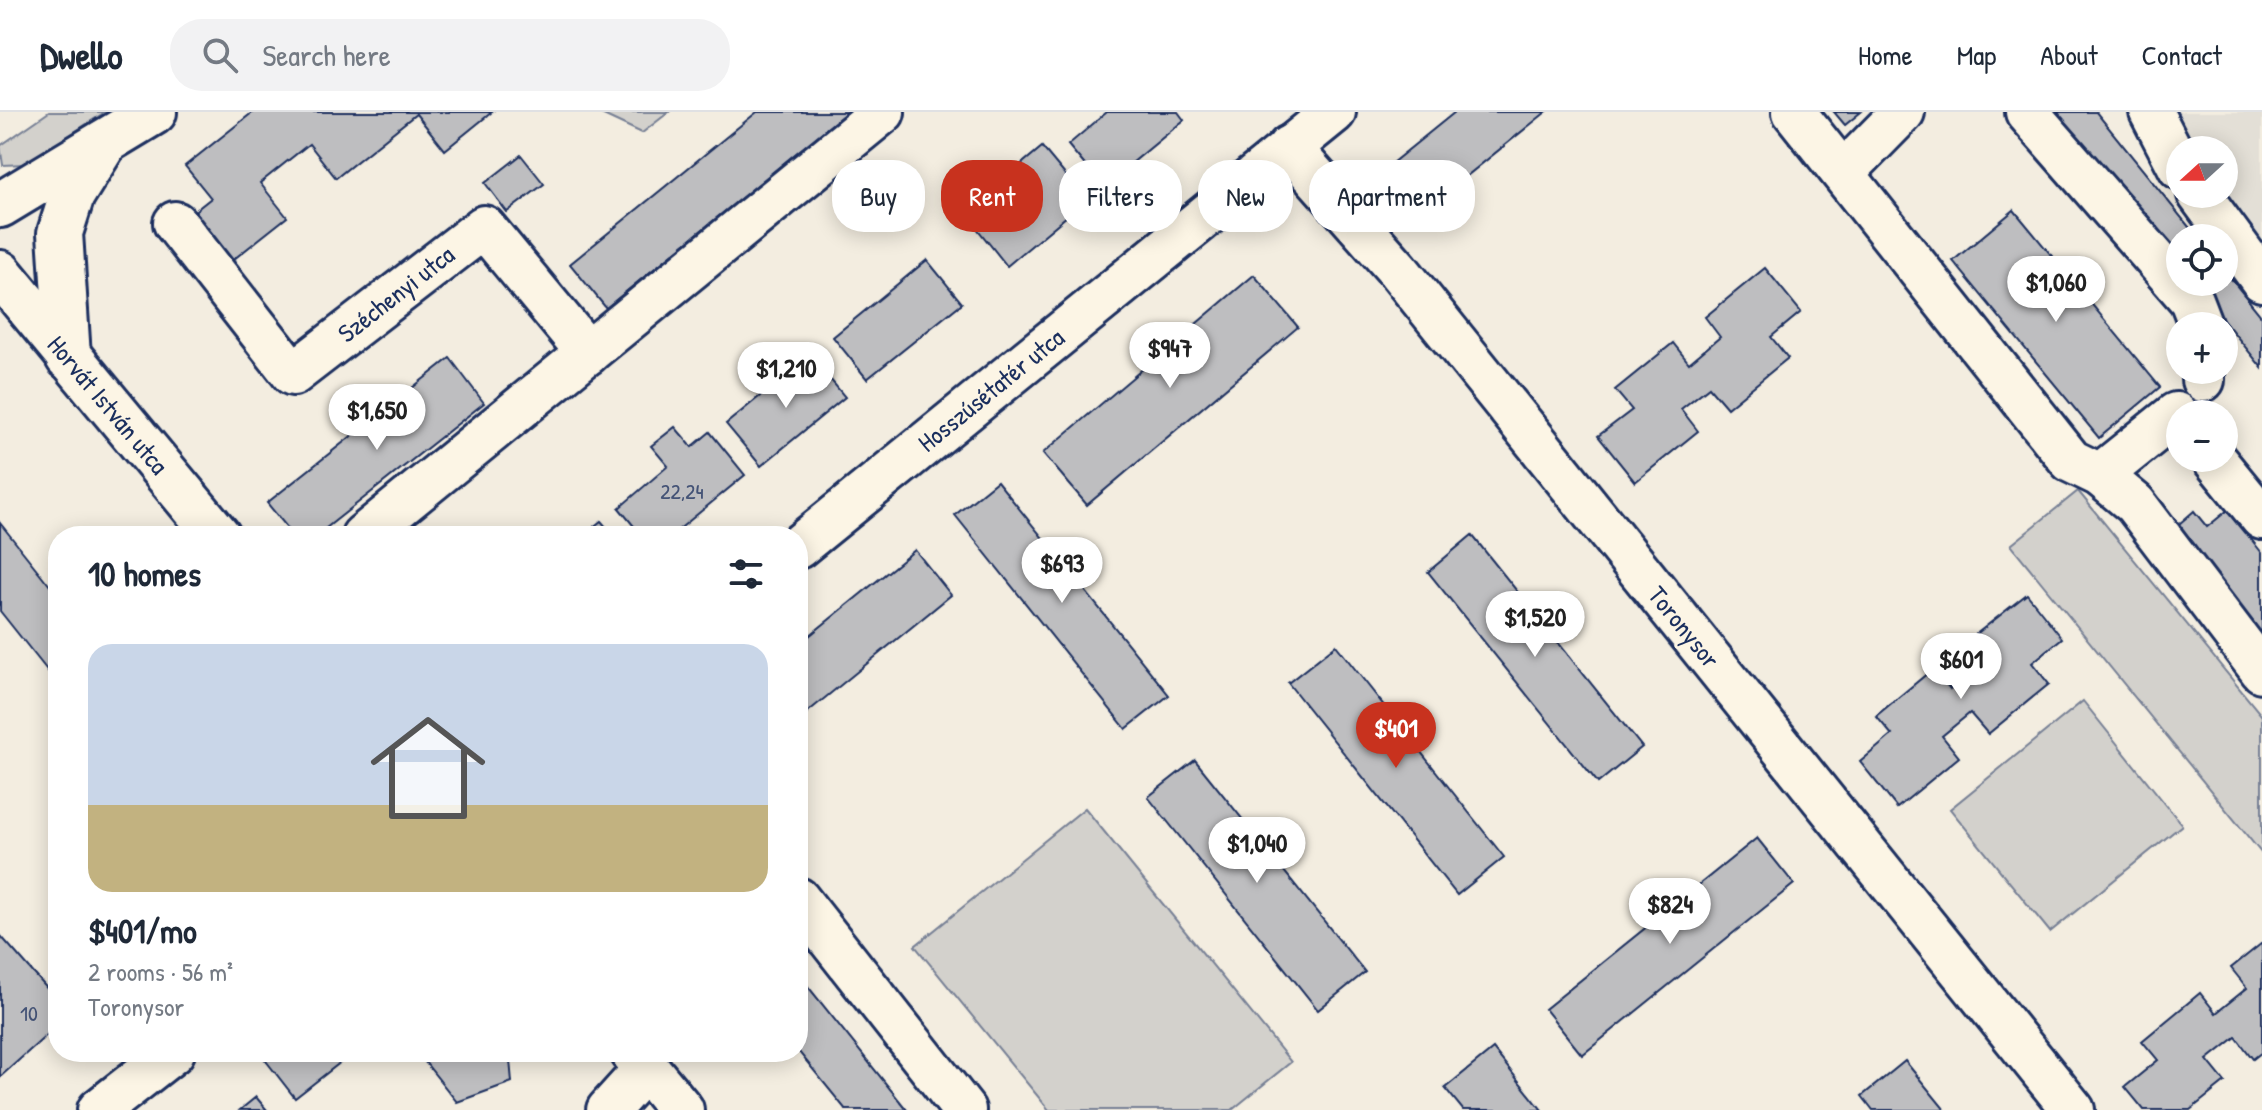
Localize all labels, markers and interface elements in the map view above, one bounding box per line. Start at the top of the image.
search box [170,19,730,91]
text: Dwello [40,29,122,81]
icon: search [198,33,242,77]
text: Search here [262,35,391,75]
text: Home [1858,36,1913,74]
text: Map [1957,36,1996,74]
text: About [2040,36,2098,74]
text: Contact [2142,36,2222,74]
north arrow [2166,136,2238,208]
map controls [2166,136,2238,472]
chip: Buy [832,160,925,232]
chip: Rent [941,160,1043,232]
chip: Filters [1059,160,1182,232]
chip: New [1198,160,1293,232]
chip: Apartment [1309,160,1475,232]
button: locate [2166,224,2238,296]
street label: Széchenyi utca [330,237,461,350]
pin: $1,060 [1991,256,2121,324]
text: $1,060 [2025,264,2087,299]
button: + [2166,312,2238,384]
street label: Hosszúsétatér utca [910,320,1071,459]
pin: $947 [1123,322,1217,390]
street label: Horvát István utca [40,328,177,481]
text: $947 [1147,330,1193,365]
pin: $1,210 [721,342,851,410]
text: $1,210 [755,350,817,385]
pin: $1,650 [312,384,442,452]
text: $1,650 [347,392,407,427]
button: − [2166,400,2238,472]
house number: 22,24 [660,476,704,506]
pin: $693 [1015,537,1109,605]
text: $693 [1040,545,1084,580]
text: 10 homes [88,551,201,597]
icon: filters [724,552,768,596]
street label: Toronysor [1640,578,1728,675]
pin: $1,520 [1470,591,1600,659]
text: $1,520 [1504,599,1566,634]
pin: $601 [1914,633,2008,701]
text: $601 [1939,641,1983,676]
icon: home [356,696,500,840]
pin: $401 [1349,702,1443,770]
text: $401 [1374,710,1418,745]
pin: $1,040 [1192,817,1322,885]
text: $1,040 [1227,825,1287,860]
pin: $824 [1623,878,1717,946]
text: $824 [1647,886,1693,921]
text: $401/mo [88,908,197,954]
text: 2 rooms · 56 m² [88,954,233,989]
text: Toronysor [88,989,184,1024]
house number: 10 [20,998,38,1028]

